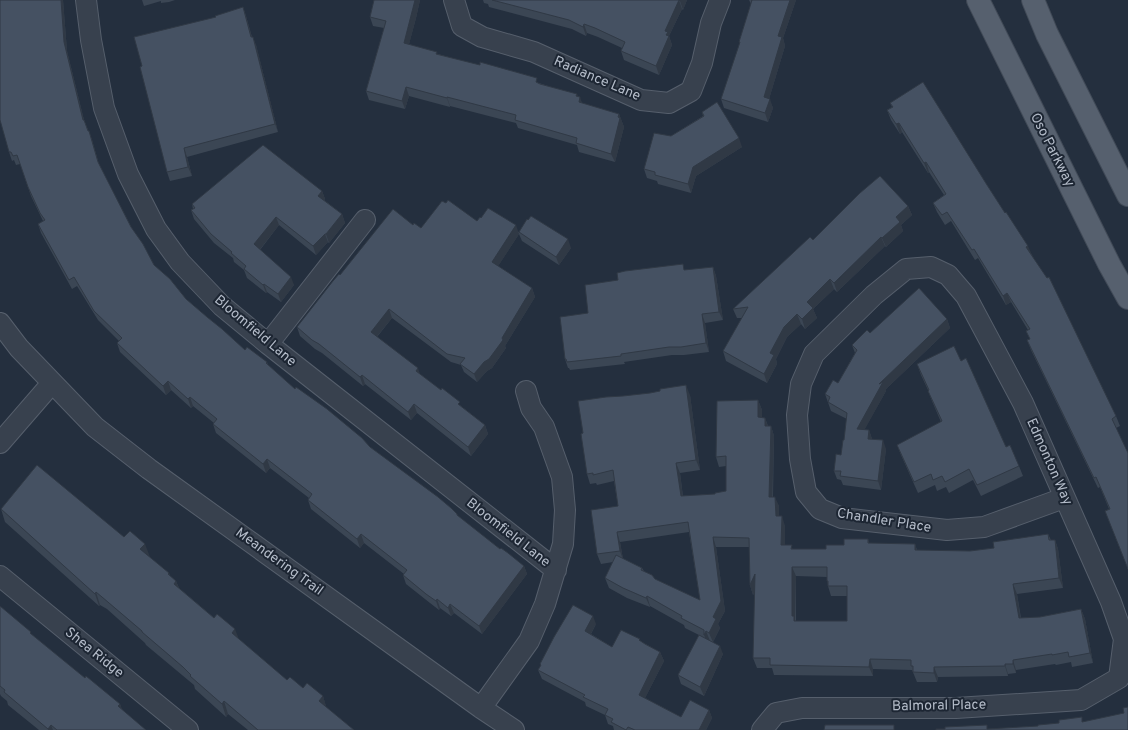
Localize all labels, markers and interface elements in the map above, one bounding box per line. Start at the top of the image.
street label: Radiance Lane [551,53,643,105]
street label: Oso Parkway [1026,110,1078,190]
street label: Bloomfield Lane [210,292,300,370]
street label: Edmonton Way [1022,416,1076,508]
street label: Bloomfield Lane [463,495,553,571]
street label: Chandler Place [836,505,932,537]
street label: Meandering Trail [232,524,326,600]
street label: Shea Ridge [61,624,127,682]
street label: Balmoral Place [892,697,986,715]

